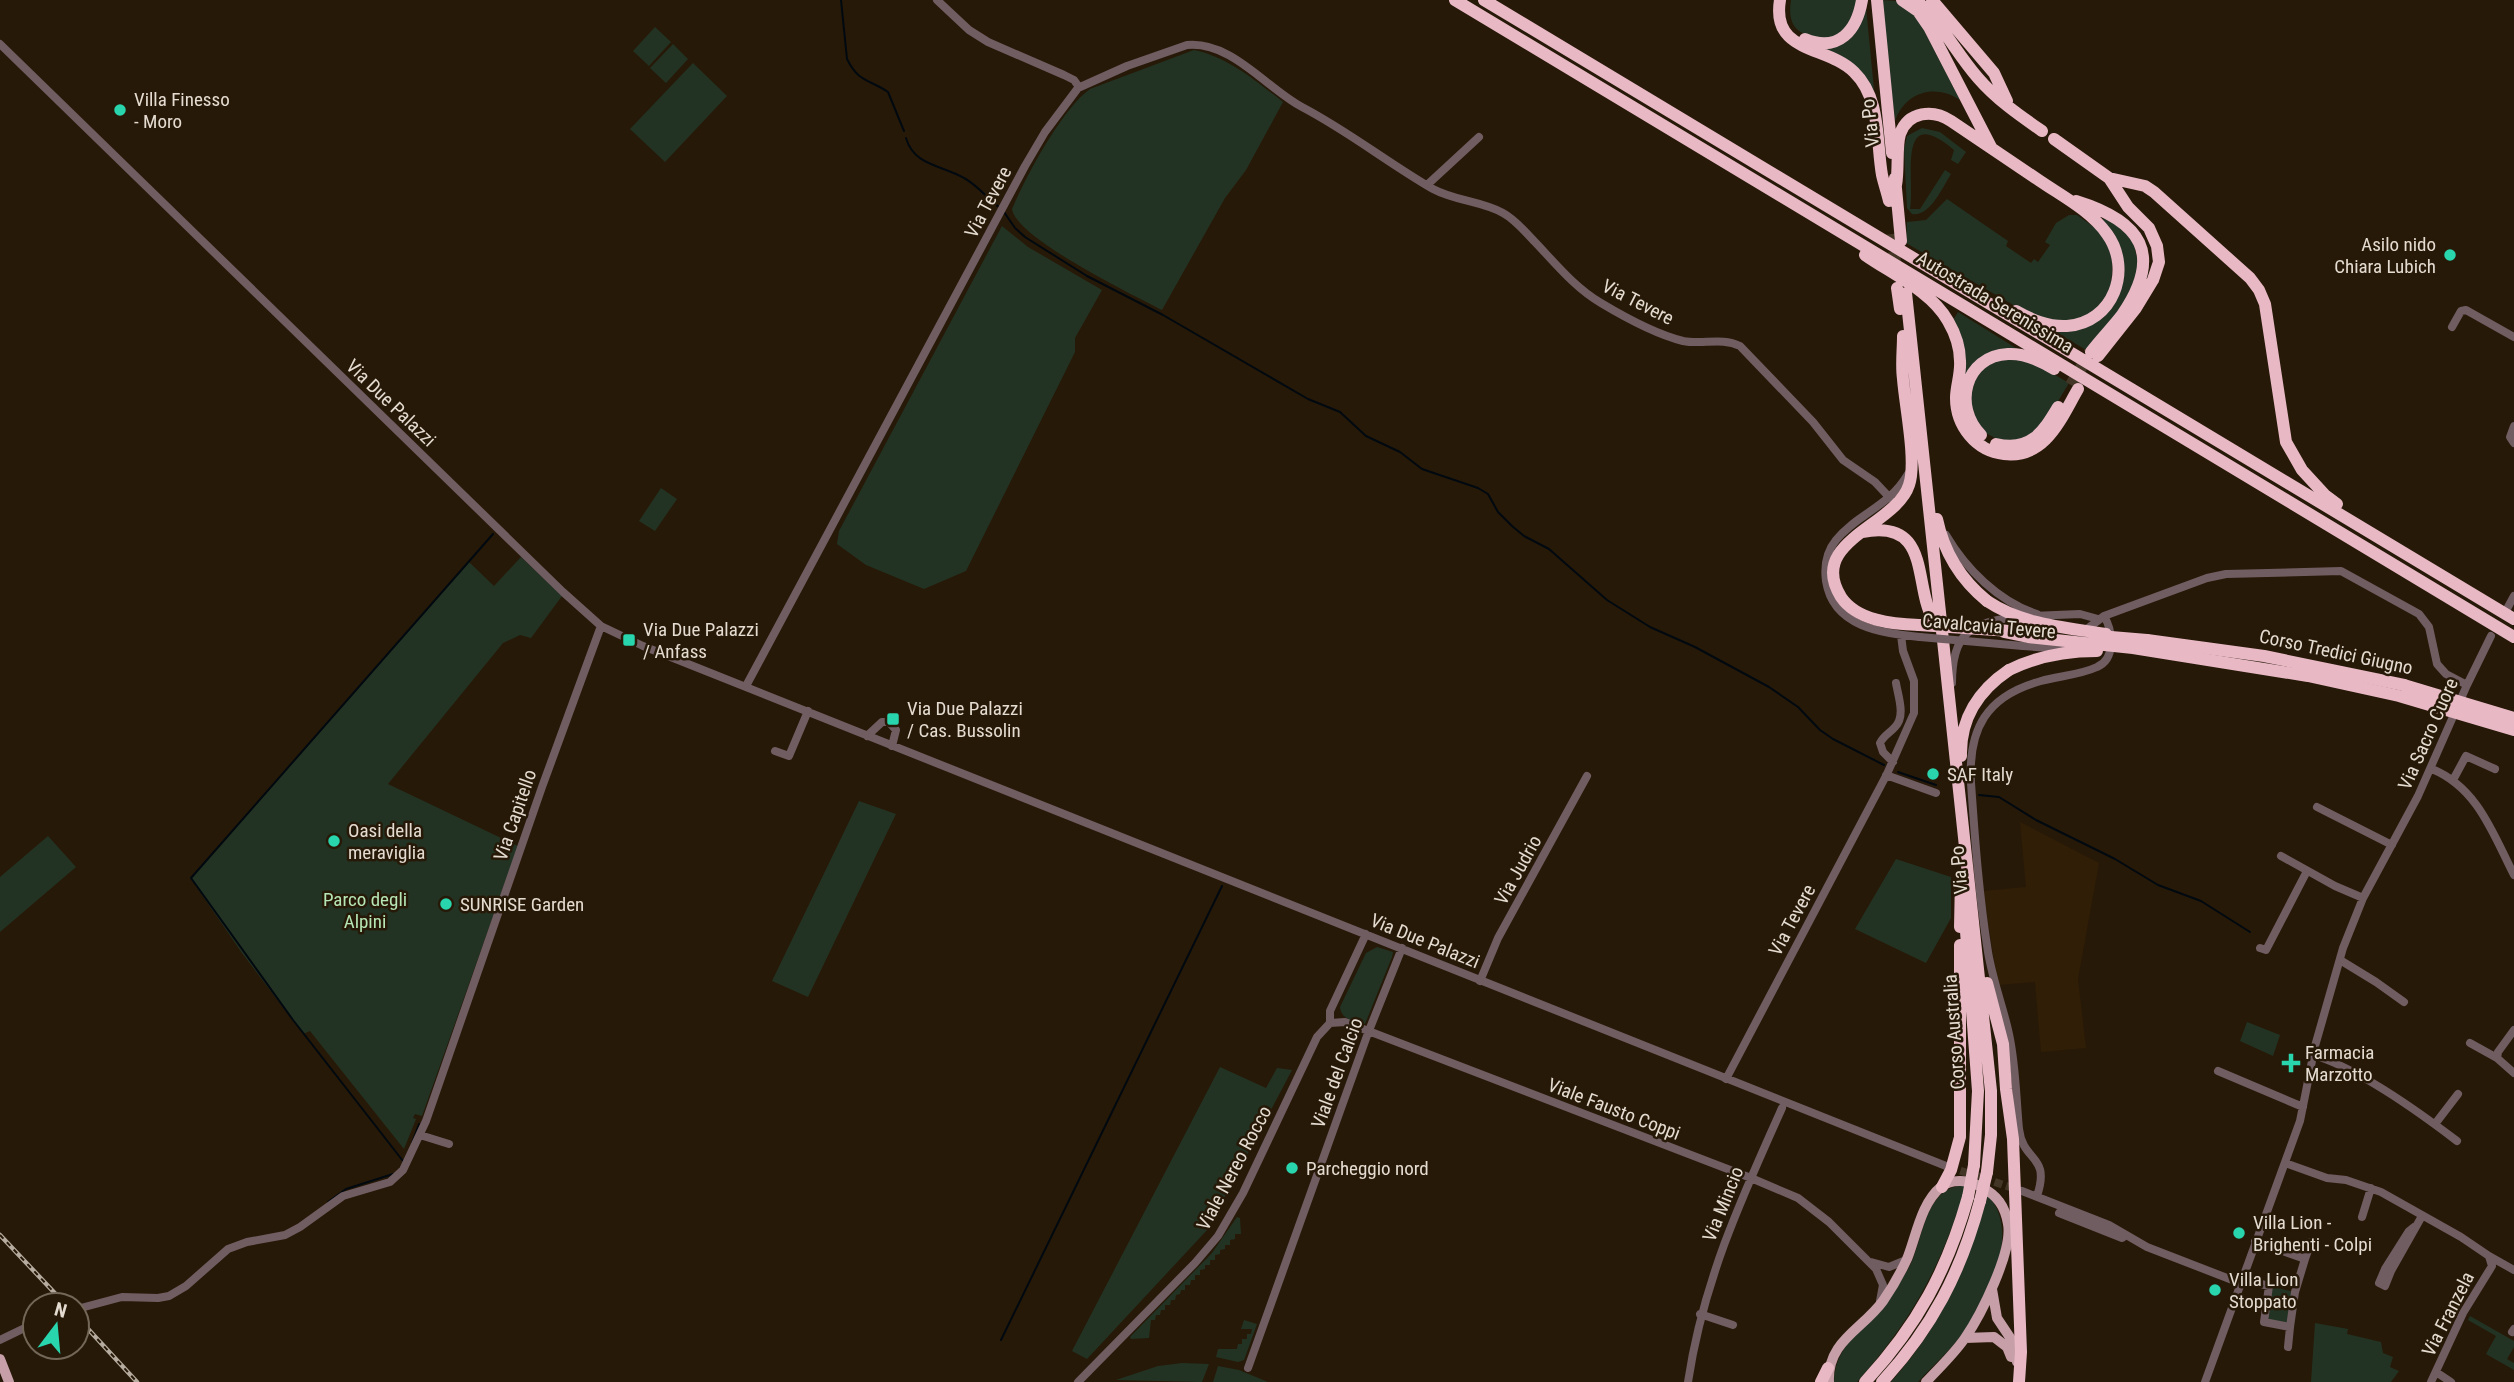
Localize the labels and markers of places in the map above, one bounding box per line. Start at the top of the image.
place label: Villa Finesso - Moro [134,88,230,133]
marker: Villa Finesso - Moro [112,102,128,118]
place label: Asilo nido Chiara Lubich [2334,233,2436,278]
marker: Asilo nido Chiara Lubich [2442,247,2458,263]
place label: Via Due Palazzi / Anfass [643,618,759,663]
marker: Via Due Palazzi / Anfass [621,632,637,648]
place label: Via Due Palazzi / Cas. Bussolin [907,697,1023,742]
marker: Via Due Palazzi / Cas. Bussolin [885,711,901,727]
place label: SAF Italy [1947,763,2013,786]
marker: SAF Italy [1925,766,1941,782]
place label: Oasi della meraviglia [348,819,425,864]
marker: Oasi della meraviglia [326,833,342,849]
place label: SUNRISE Garden [460,893,584,916]
marker: SUNRISE Garden [438,896,454,912]
place label: Farmacia Marzotto [2305,1041,2374,1086]
marker: Farmacia Marzotto [2283,1055,2299,1071]
place label: Parcheggio nord [1306,1157,1429,1180]
marker: Parcheggio nord [1284,1160,1300,1176]
place label: Villa Lion - Brighenti - Colpi [2253,1211,2372,1256]
marker: Villa Lion - Brighenti - Colpi [2231,1225,2247,1241]
place label: Villa Lion Stoppato [2229,1268,2298,1313]
marker: Villa Lion Stoppato [2207,1282,2223,1298]

